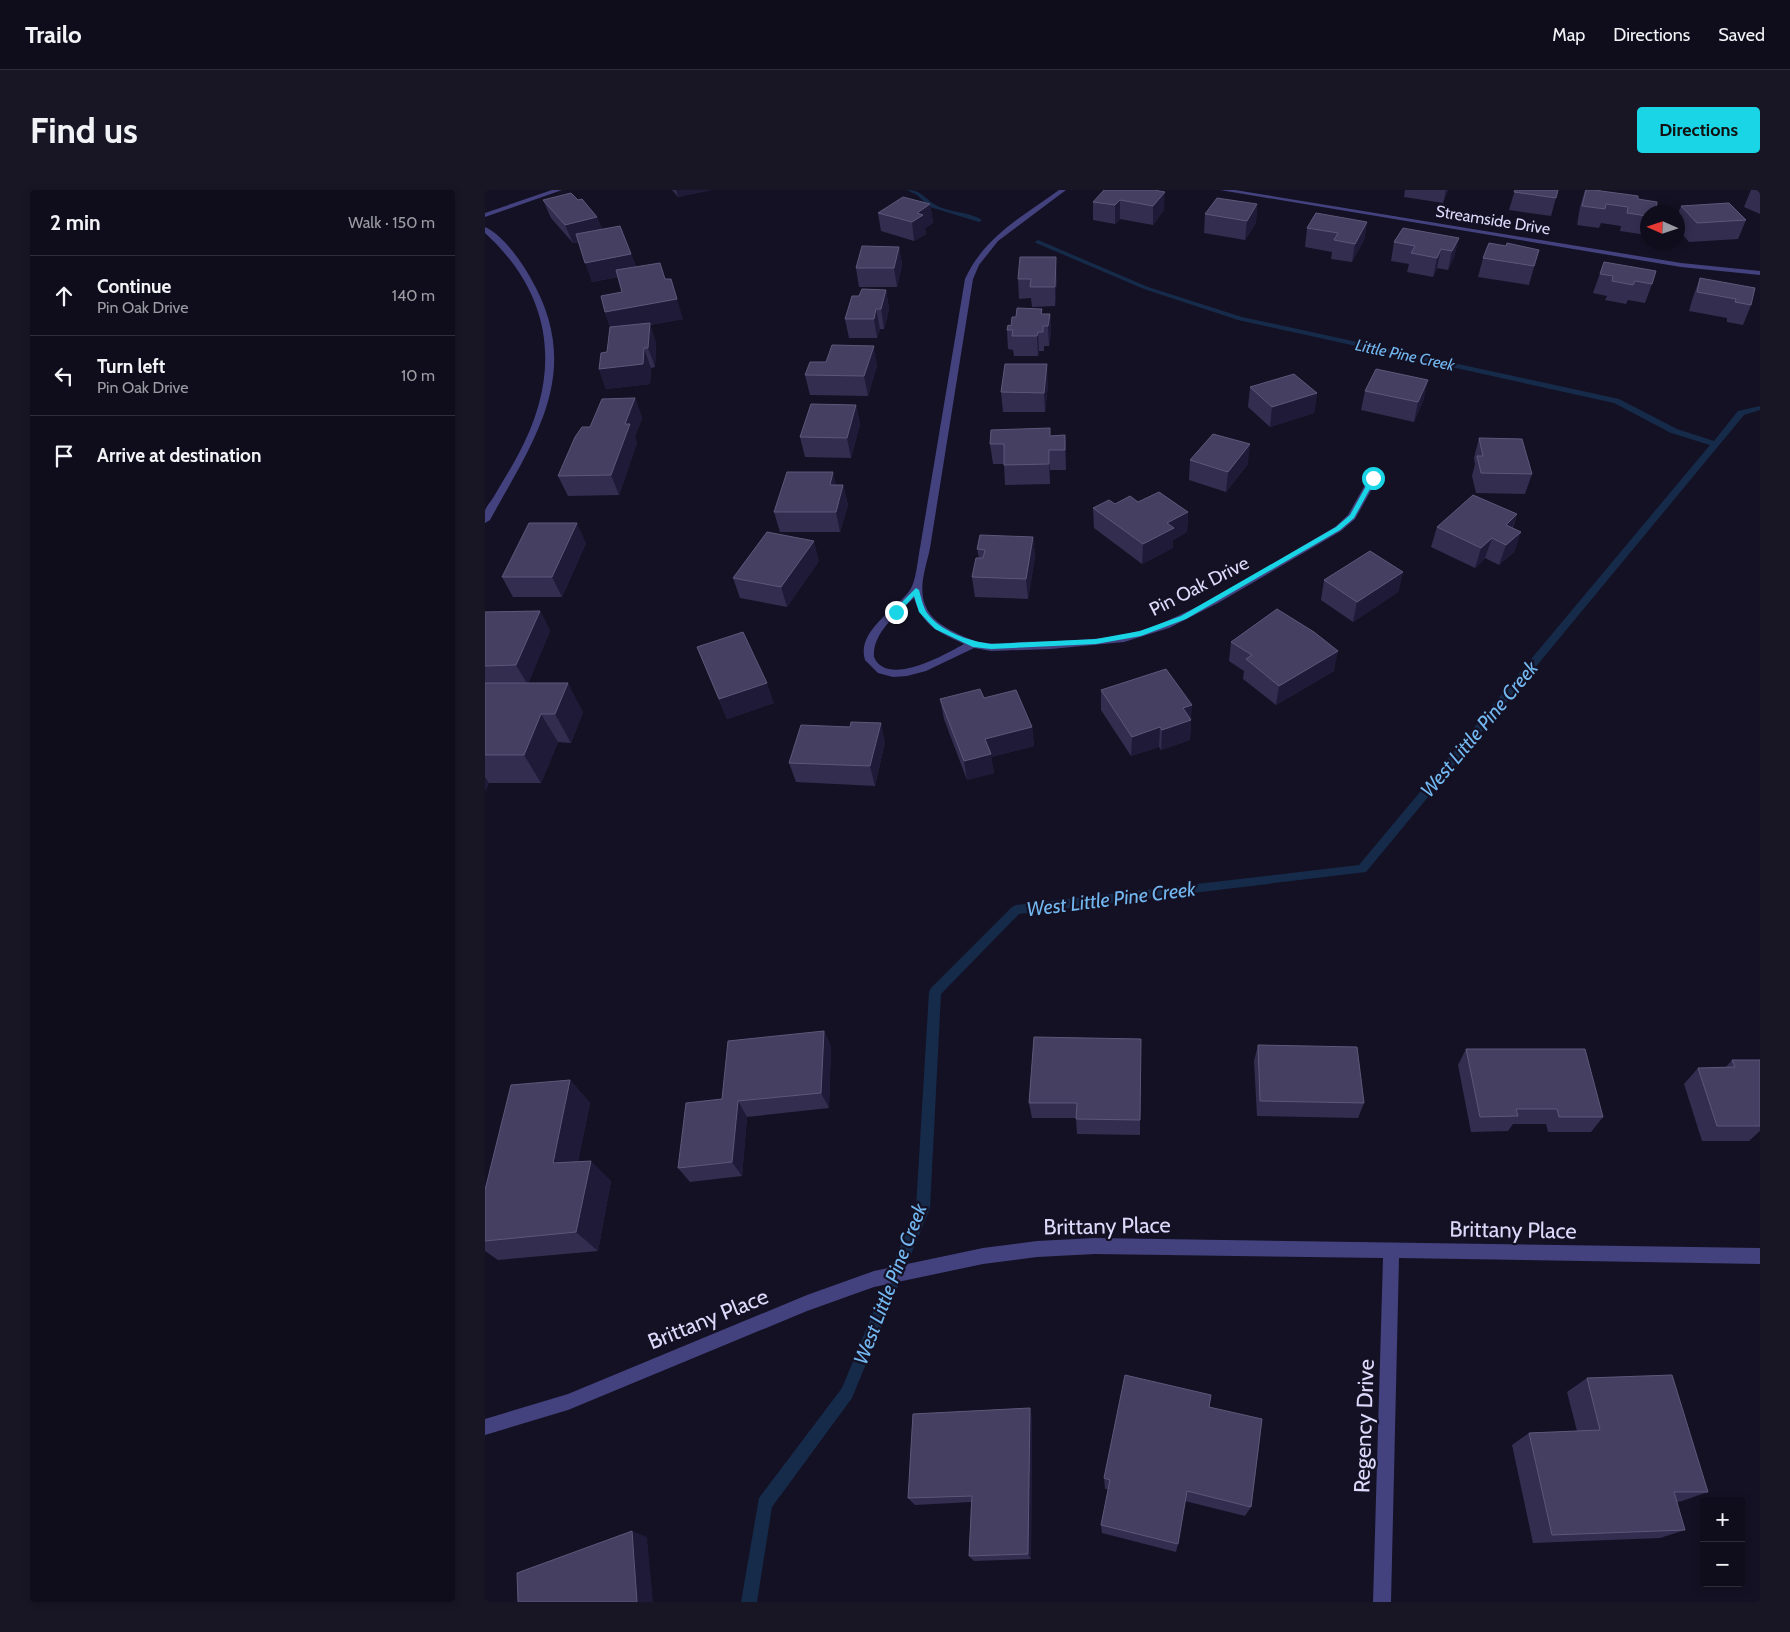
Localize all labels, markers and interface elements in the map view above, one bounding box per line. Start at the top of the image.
text: Trailo [25,20,82,49]
text: Map [1552,24,1585,46]
text: Directions [1613,24,1690,46]
text: Saved [1718,24,1765,46]
button: Directions [1637,107,1760,153]
text: Find us [30,109,138,152]
street label: Streamside Drive [1434,202,1552,238]
north arrow [1640,205,1685,250]
text: 2 min [50,210,101,235]
text: Walk · 150 m [348,213,435,232]
text: Continue [97,275,171,298]
icon: ahead [50,282,78,310]
text: 140 m [392,286,435,305]
text: Pin Oak Drive [97,298,189,317]
water label: Little Pine Creek [1354,335,1457,375]
text: Turn left [97,355,165,378]
icon: left [50,362,78,390]
text: 10 m [401,366,435,385]
text: Pin Oak Drive [97,378,189,397]
icon: arrive [50,442,78,470]
text: Arrive at destination [97,444,261,467]
route start [1362,467,1385,490]
street label: Pin Oak Drive [1145,551,1253,621]
route end [885,601,908,624]
water label: West Little Pine Creek [1415,655,1544,802]
water label: West Little Pine Creek [1025,877,1198,921]
water label: West Little Pine Creek [848,1199,932,1368]
street label: Brittany Place [1043,1211,1171,1241]
street label: Brittany Place [1449,1215,1577,1245]
street label: Brittany Place [644,1283,772,1355]
street label: Regency Drive [1348,1359,1380,1493]
map controls [1700,1497,1745,1587]
button: + [1700,1497,1745,1542]
button: − [1700,1542,1745,1587]

